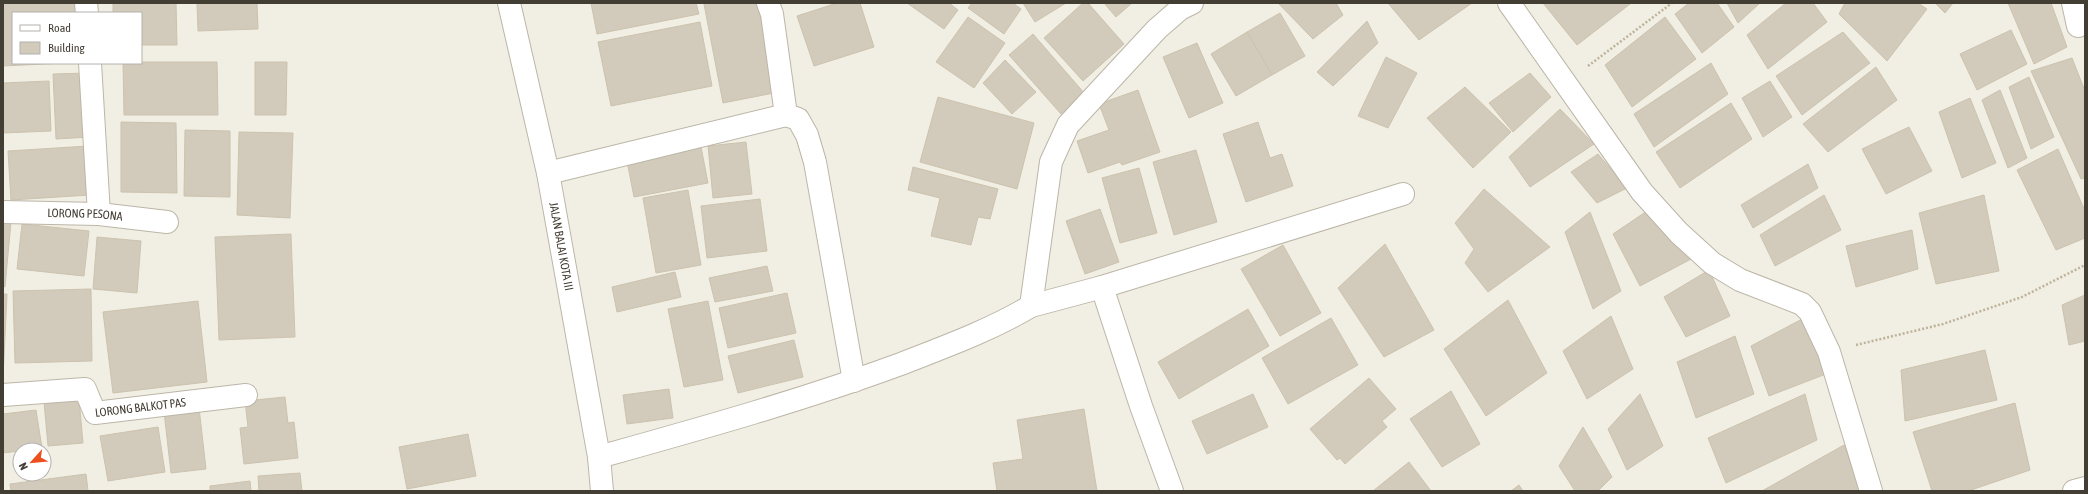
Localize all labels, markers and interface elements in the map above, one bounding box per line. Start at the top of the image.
legend [12,12,142,64]
text: Road [48,21,71,35]
text: Building [48,41,86,55]
street label: JALAN BALAI KOTA III [546,201,576,292]
street label: LORONG PESONA [47,206,124,224]
street label: LORONG BALKOT PAS [94,395,187,420]
north arrow [12,442,52,482]
text: N [16,461,30,472]

